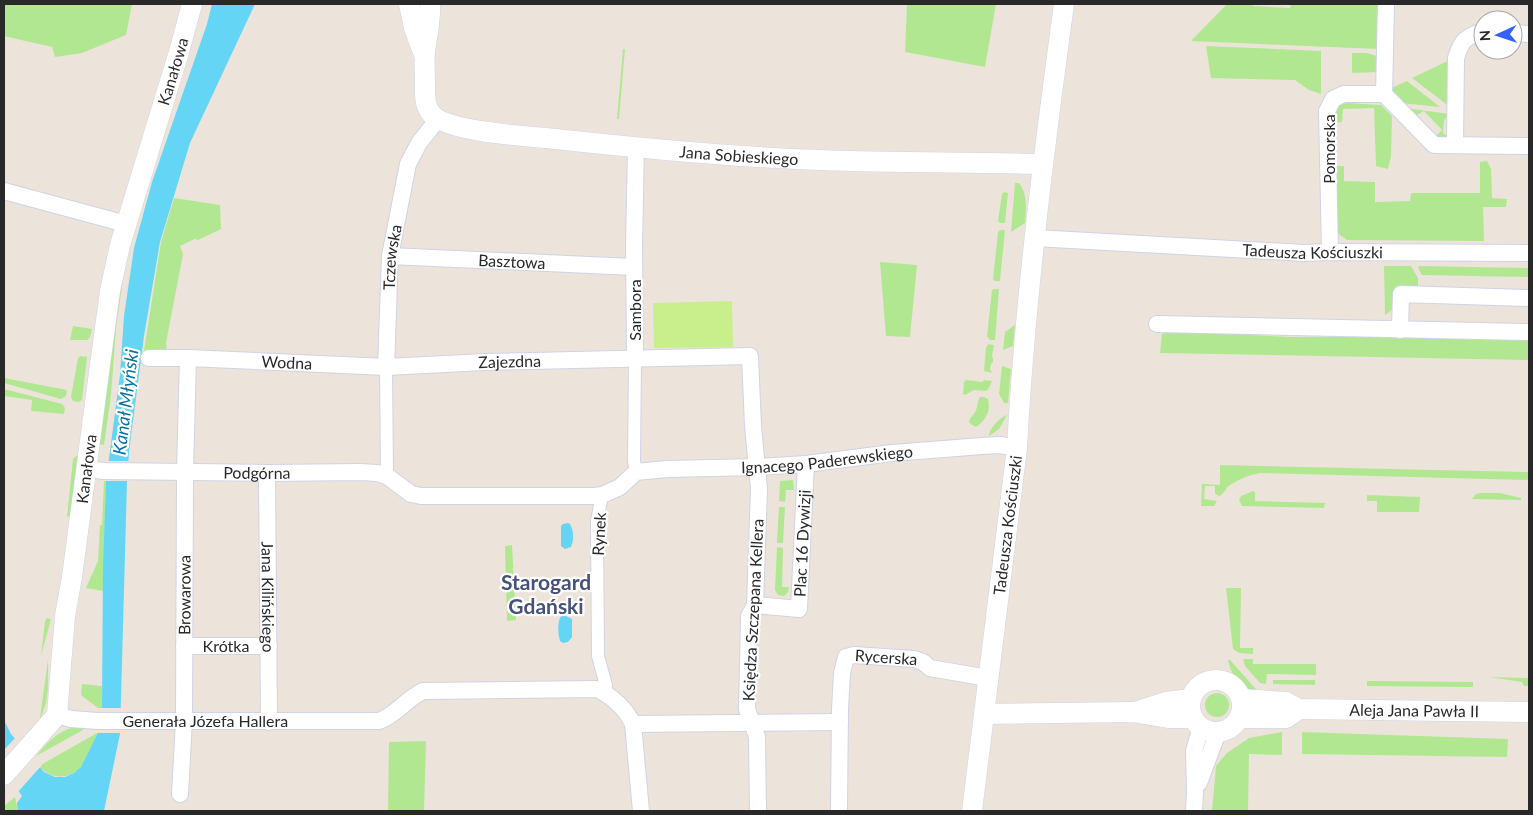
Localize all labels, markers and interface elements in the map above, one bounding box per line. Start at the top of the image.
north arrow [1473,10,1523,60]
text: N [1476,30,1493,42]
street label: Kanałowa [153,35,191,107]
street label: Pomorska [1319,114,1338,184]
street label: Jana Sobieskiego [679,141,799,168]
street label: Tczewska [379,223,405,290]
street label: Tadeusza Kościuszki [1242,240,1383,262]
street label: Basztowa [478,250,546,272]
street label: Sambora [625,279,644,341]
water label: Kanał Młyński [108,348,142,456]
street label: Wodna [261,351,313,373]
street label: Zajezdna [478,351,541,371]
street label: Kanałowa [72,433,100,505]
street label: Ignacego Paderewskiego [741,441,913,476]
street label: Tadeusza Kościuszki [989,454,1025,596]
street label: Podgórna [223,462,291,482]
street label: Plac 16 Dywizji [790,489,814,597]
street label: Rynek [588,511,609,556]
street label: Księdza Szczepana Kellera [738,518,767,702]
street label: Jana Kilińskiego [259,541,278,653]
street label: Browarowa [174,555,194,635]
district label: Starogard Gdański [501,569,591,618]
street label: Krótka [203,636,249,655]
street label: Rycerska [854,645,918,668]
street label: Aleja Jana Pawła II [1349,700,1479,720]
street label: Generała Józefa Hallera [122,711,288,730]

